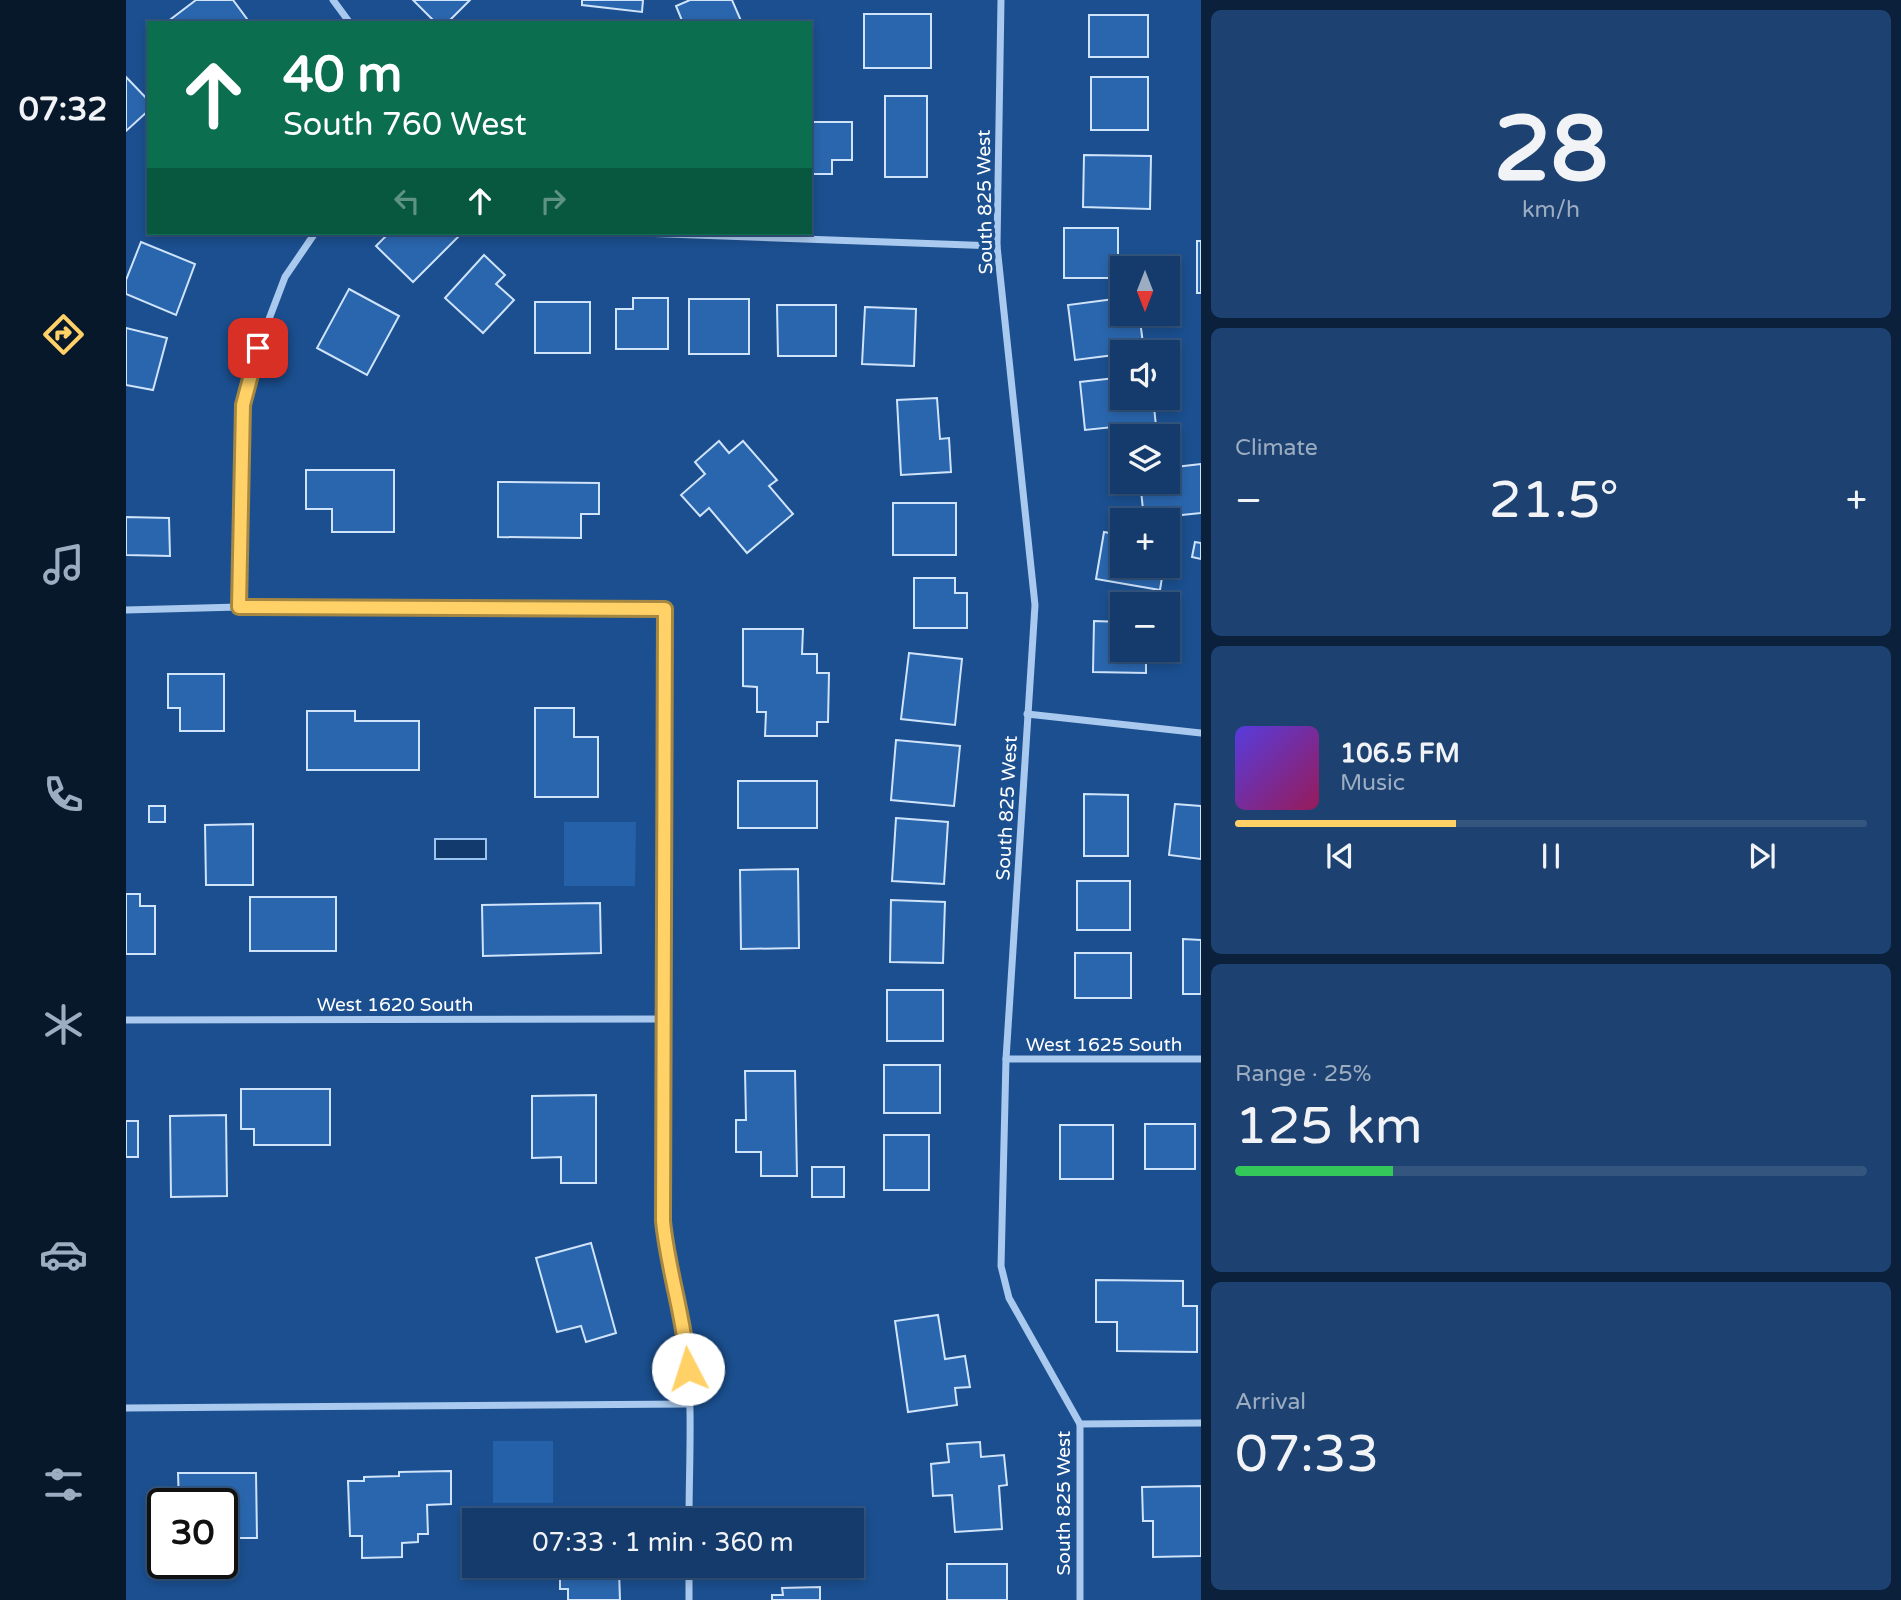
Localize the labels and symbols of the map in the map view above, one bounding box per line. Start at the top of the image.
street label: South 825 West [973,129,997,275]
north arrow [1110,256,1180,326]
pin [228,318,288,378]
street label: South 825 West [992,735,1022,881]
street label: West 1620 South [317,994,473,1016]
street label: West 1625 South [1026,1034,1182,1056]
position arrow [651,1332,725,1406]
street label: South 825 West [1053,1431,1075,1575]
speed limit sign: 30 [147,1488,238,1579]

